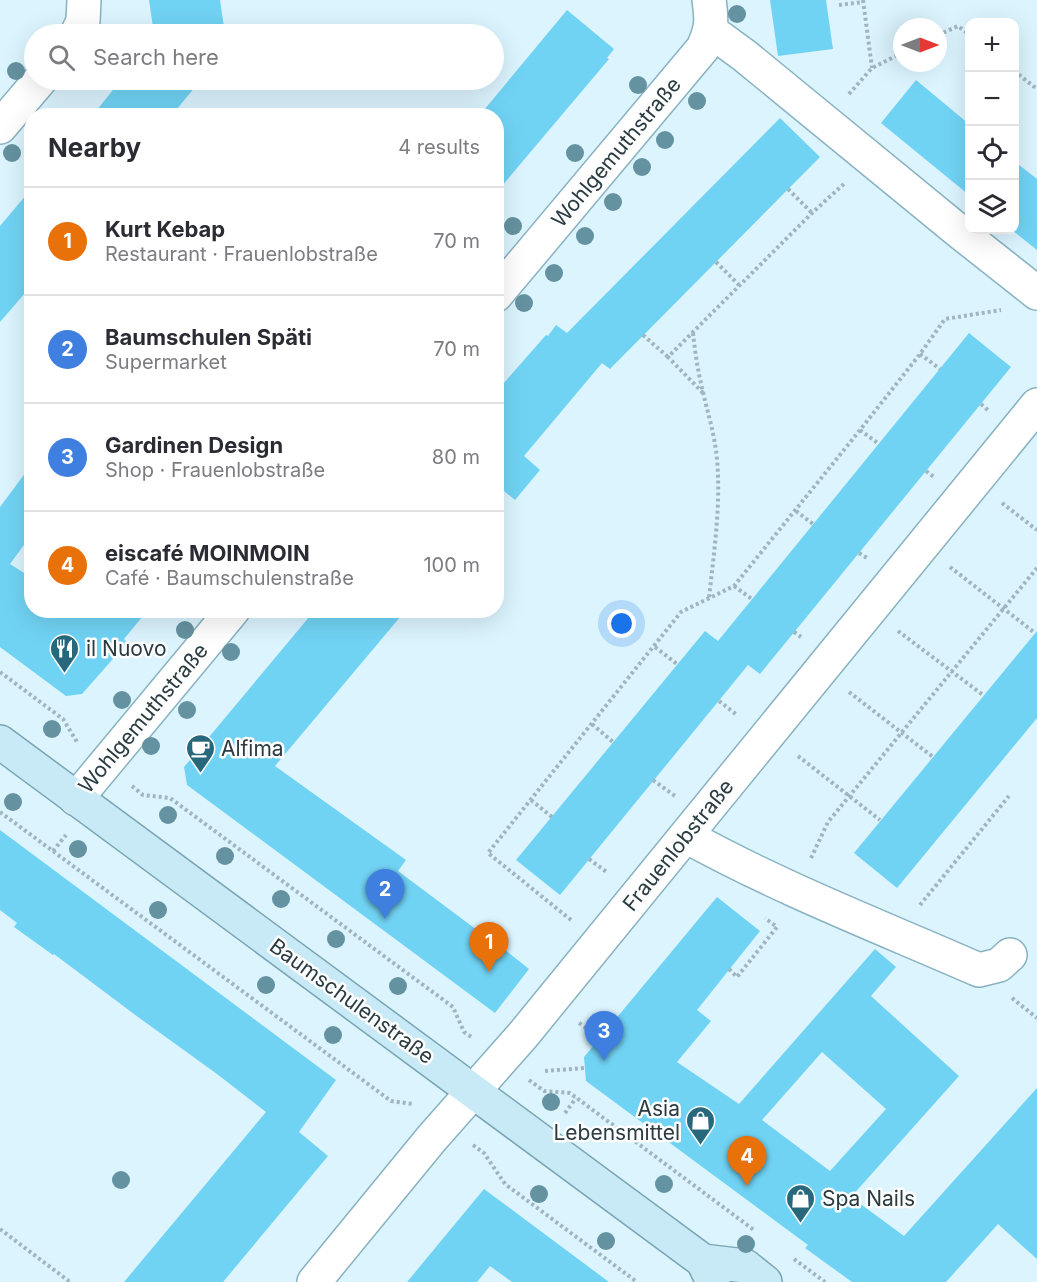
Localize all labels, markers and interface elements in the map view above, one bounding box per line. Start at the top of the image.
north arrow [893,18,947,72]
map controls [965,18,1019,234]
button: + [965,18,1019,72]
search box [24,24,504,90]
icon: search [45,41,78,74]
text: Search here [93,44,219,70]
street label: Wohlgemuthstraße [546,72,686,232]
button: − [965,72,1019,126]
button: locate [965,126,1019,180]
text: Nearby [48,132,141,163]
text: 4 results [398,135,480,159]
button: layers [965,180,1019,234]
text: Kurt Kebap [105,216,225,242]
text: 1 [63,229,72,253]
text: 70 m [433,229,480,253]
text: Restaurant · Frauenlobstraße [105,242,378,266]
text: Baumschulen Späti [105,324,312,350]
text: 2 [61,337,74,361]
text: 70 m [433,337,480,361]
text: Supermarket [105,350,227,374]
text: Gardinen Design [105,432,283,458]
text: 3 [61,445,74,469]
text: 80 m [432,445,480,469]
text: Shop · Frauenlobstraße [105,458,325,482]
text: eiscafé MOINMOIN [105,540,310,566]
text: 4 [61,553,74,577]
text: 100 m [423,553,480,577]
text: Café · Baumschulenstraße [105,566,354,590]
your location [607,609,636,638]
restaurant icon: il Nuovo [49,632,81,674]
place label: il Nuovo [86,636,166,661]
street label: Wohlgemuthstraße [73,638,213,798]
cafe icon: Alfima [184,732,216,774]
place label: Alfima [221,736,284,761]
street label: Frauenlobstraße [617,774,739,916]
pin: 2 [366,870,404,919]
pin: 1 [470,922,508,972]
street label: Baumschulenstraße [265,933,439,1069]
pin: 3 [584,1012,624,1061]
place label: Asia Lebensmittel [553,1096,680,1145]
shop icon: Asia Lebensmittel [685,1104,717,1146]
pin: 4 [728,1136,766,1186]
shop icon: Spa Nails [785,1182,817,1224]
place label: Spa Nails [822,1186,915,1211]

